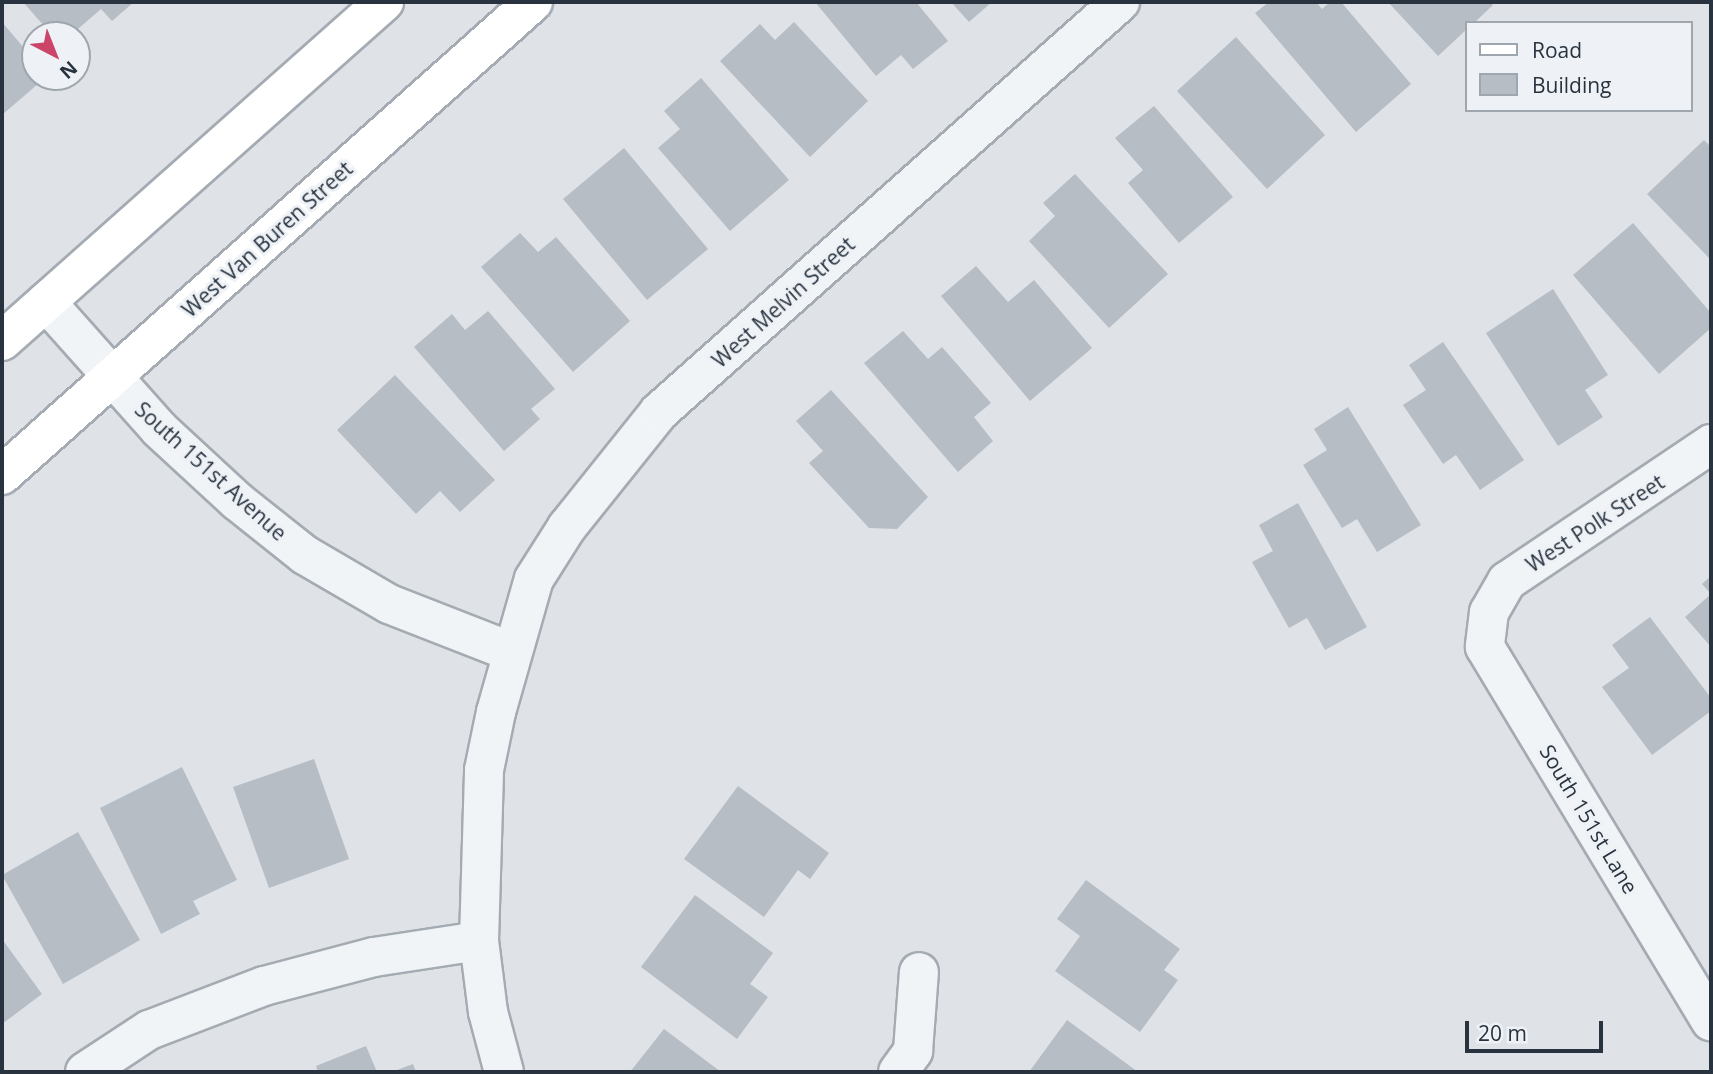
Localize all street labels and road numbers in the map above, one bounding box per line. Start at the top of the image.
street label: West Van Buren Street [177,156,357,322]
street label: West Melvin Street [707,231,859,373]
street label: South 151st Avenue [130,396,292,546]
street label: West Polk Street [1521,469,1669,577]
street label: South 151st Lane [1535,740,1643,898]

